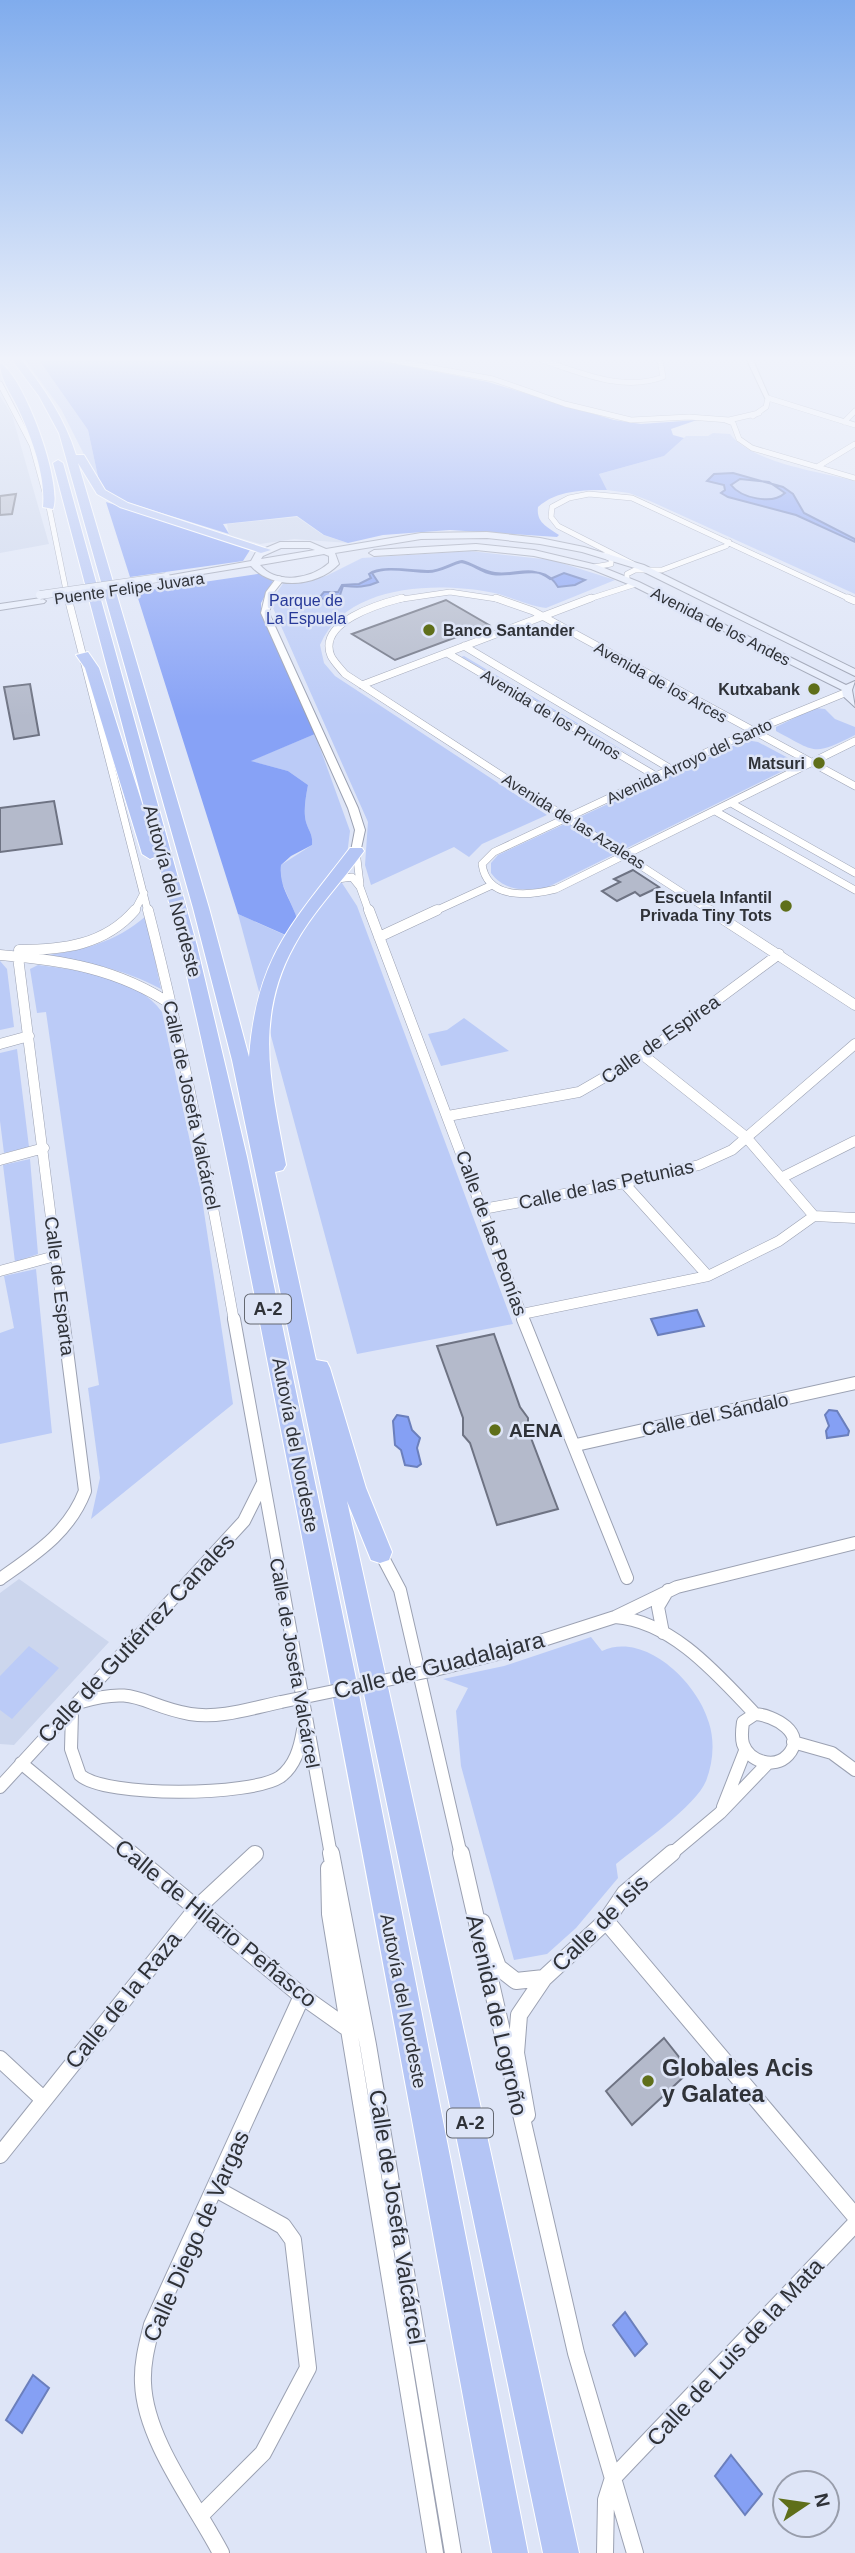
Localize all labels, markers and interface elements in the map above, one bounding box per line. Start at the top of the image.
street label: Puente Felipe Juvara [53,570,205,607]
street label: Avenida de los Andes [648,584,793,669]
park label: Parque de La Espuela [266,592,346,627]
marker: Banco Santander [421,622,437,638]
place label: Banco Santander [443,622,575,639]
street label: Avenida de los Arces [591,639,730,726]
street label: Avenida de los Prunos [478,666,624,763]
place label: Kutxabank [718,681,800,698]
marker: Kutxabank [806,681,822,697]
street label: Avenida Arroyo del Santo [604,716,775,807]
place label: Matsuri [748,755,805,772]
marker: Matsuri [811,755,827,771]
street label: Avenida de las Azaleas [499,770,648,872]
street label: Autovía del Nordeste [139,803,206,980]
place label: Escuela Infantil Privada Tiny Tots [640,889,772,924]
marker: Escuela Infantil Privada Tiny Tots [778,898,794,914]
street label: Calle de Espirea [597,991,724,1088]
street label: Calle de Josefa Valcárcel [159,999,224,1211]
street label: Calle de las Peonías [452,1148,531,1319]
street label: Calle de las Petunias [517,1156,696,1213]
street label: Calle de Esparta [41,1215,79,1357]
road number: A-2 [245,1294,291,1324]
street label: Autovía del Nordeste [268,1356,323,1534]
street label: Calle del Sándalo [640,1389,790,1440]
place label: AENA [509,1420,563,1441]
marker: AENA [487,1422,503,1438]
street label: Calle de Gutiérrez Canales [32,1528,240,1748]
street label: Calle de Josefa Valcárcel [266,1556,323,1770]
street label: Calle de Guadalajara [331,1626,547,1704]
street label: Calle de Hilario Peñasco [110,1834,322,2012]
street label: Calle de Isis [547,1870,653,1976]
street label: Autovía del Nordeste [376,1912,431,2090]
street label: Avenida de Logroño [461,1912,533,2118]
street label: Calle de la Raza [60,1926,186,2074]
place label: Globales Acis y Galatea [662,2055,813,2107]
marker: Globales Acis y Galatea [640,2073,656,2089]
street label: Calle de Josefa Valcárcel [364,2088,430,2346]
road number: A-2 [447,2108,493,2138]
street label: Calle Diego de Vargas [138,2126,254,2346]
street label: Calle de Luis de la Mata [641,2253,829,2451]
north arrow [771,2469,841,2539]
text: N [810,2491,834,2509]

